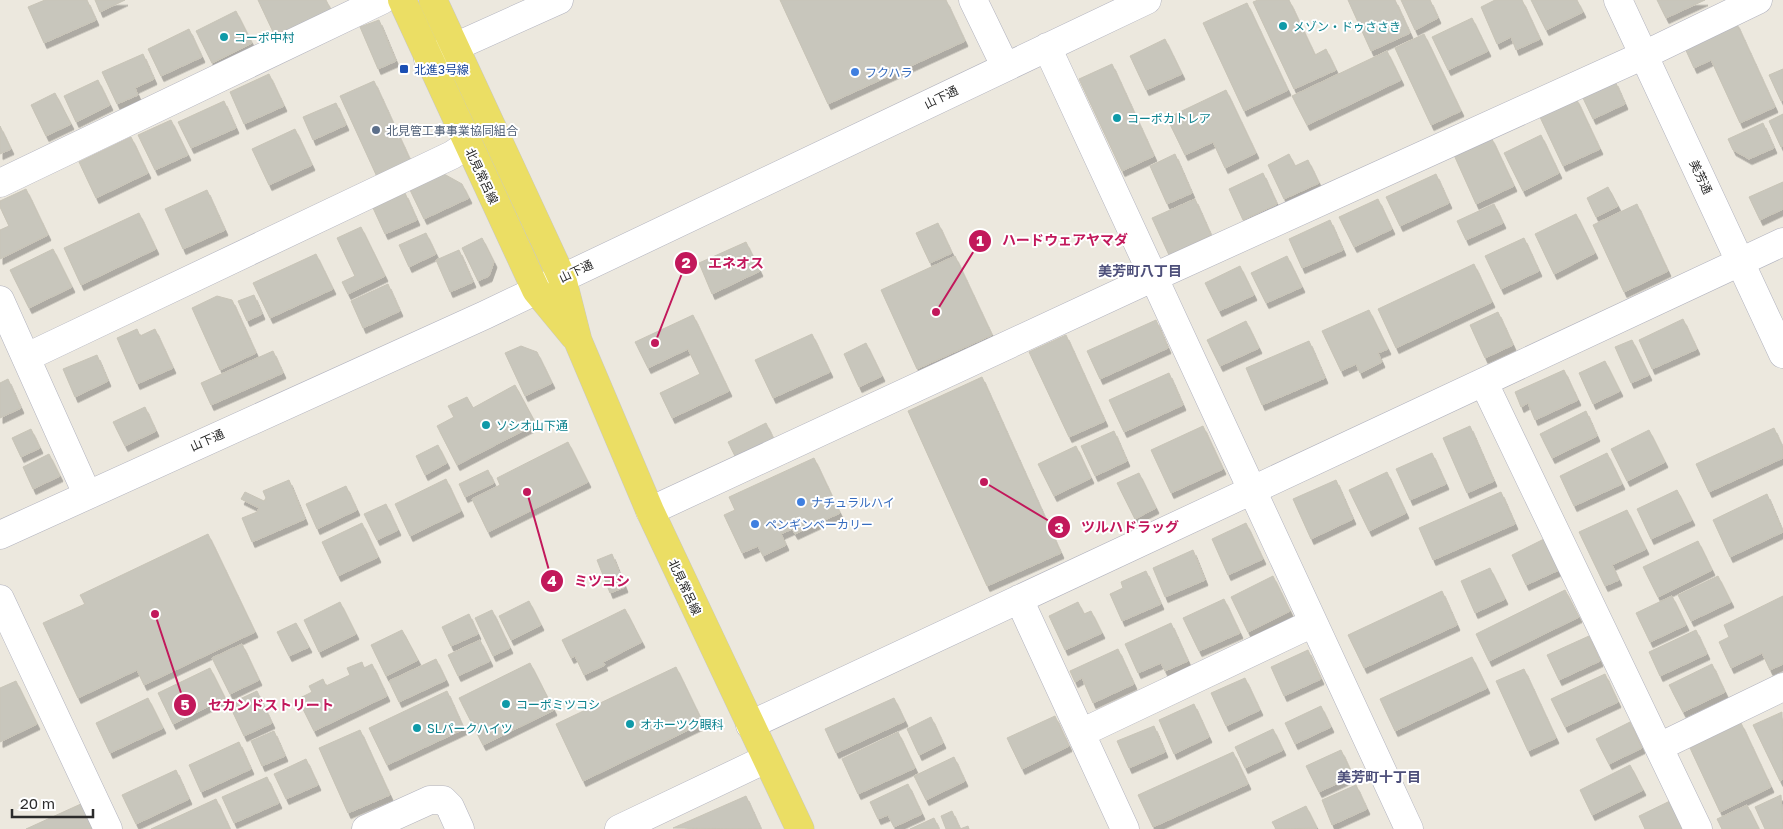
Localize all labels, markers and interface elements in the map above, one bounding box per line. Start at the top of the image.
place label: メゾン・ドゥささき [1293,19,1401,34]
marker: メゾン・ドゥささき [1277,20,1289,32]
place label: コーポ中村 [234,30,295,45]
marker: コーポ中村 [218,31,230,43]
place label: 北進3号線 [414,62,469,77]
marker: 北進3号線 [398,63,410,75]
place label: フクハラ [865,65,912,80]
marker: フクハラ [849,66,861,78]
street label: 山下通 [922,82,960,112]
place label: コーポカトレア [1127,111,1211,126]
marker: コーポカトレア [1111,112,1123,124]
place label: 北見管工事事業協同組合 [386,123,518,138]
marker: 北見管工事事業協同組合 [370,124,382,136]
street label: 北見常呂線 [463,146,501,206]
street label: 美芳通 [1687,158,1715,196]
callout: ハードウェアヤマダ [967,226,1138,255]
text: 1 [976,231,984,249]
text: ハードウェアヤマダ [1002,231,1128,248]
callout: エネオス [673,248,774,277]
text: 2 [681,253,691,271]
text: エネオス [708,254,764,271]
street label: 山下通 [557,257,595,285]
district label: 美芳町八丁目 [1098,262,1182,279]
place label: ソシオ山下通 [496,418,568,433]
marker: ソシオ山下通 [480,419,492,431]
street label: 山下通 [187,426,227,454]
place label: ナチュラルハイ [811,495,895,510]
marker: ナチュラルハイ [795,496,807,508]
callout: ツルハドラッグ [1046,513,1189,542]
place label: ペンギンベーカリー [765,517,873,532]
marker: ペンギンベーカリー [749,518,761,530]
text: 3 [1054,518,1064,536]
text: ツルハドラッグ [1081,518,1179,535]
street label: 北見常呂線 [666,557,704,617]
callout: ミツコシ [539,566,640,595]
text: 4 [547,571,557,589]
text: ミツコシ [574,572,630,589]
callout: セカンドストリート [173,690,344,719]
text: 5 [180,695,190,713]
text: セカンドストリート [208,696,334,713]
place label: コーポミツコシ [516,697,600,712]
marker: コーポミツコシ [500,698,512,710]
place label: オホーツク眼科 [640,717,724,732]
marker: オホーツク眼科 [624,718,636,730]
place label: SLパークハイツ [427,721,513,736]
marker: SLパークハイツ [411,722,423,734]
district label: 美芳町十丁目 [1337,768,1421,785]
scale bar [12,786,94,818]
text: 20 m [20,794,55,812]

